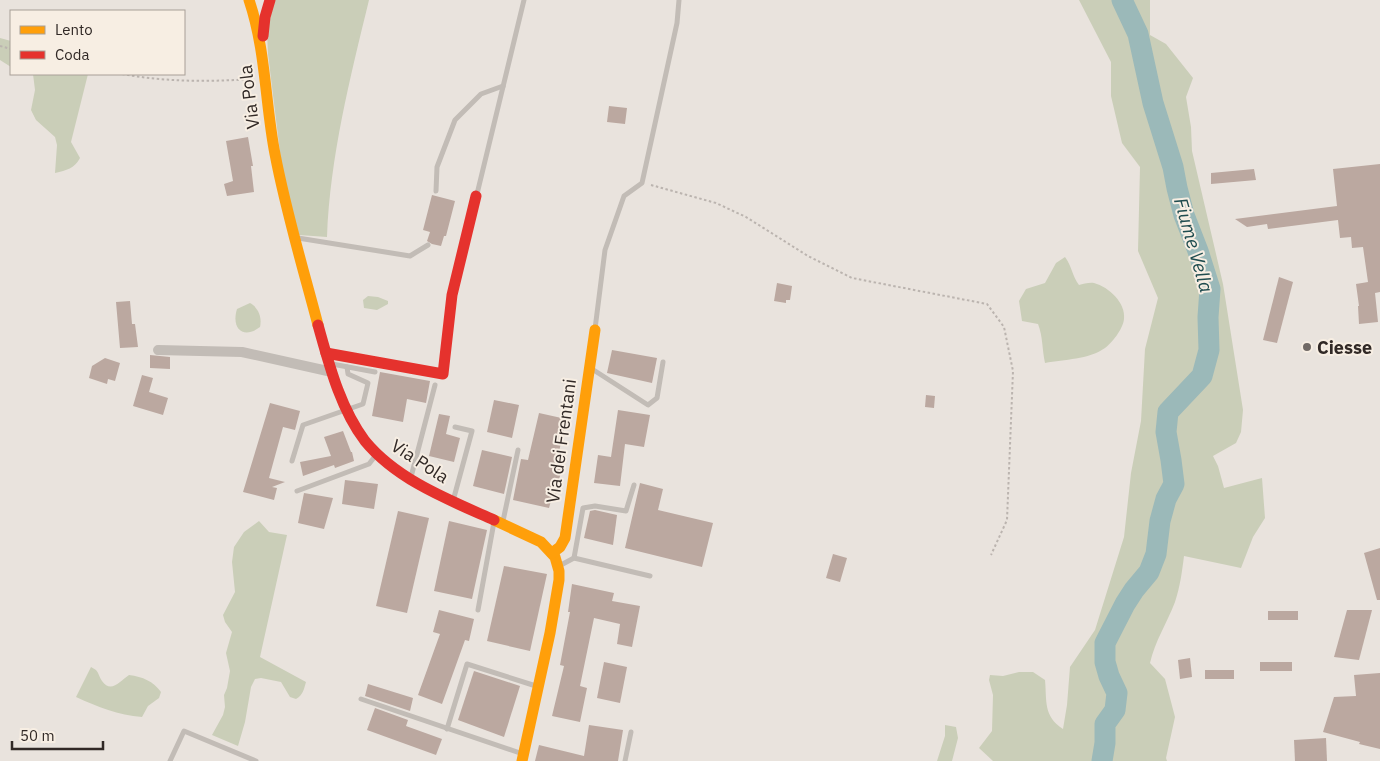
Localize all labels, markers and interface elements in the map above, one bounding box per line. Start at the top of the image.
legend [10,10,185,75]
text: Lento [55,20,93,39]
text: Coda [55,45,89,64]
street label: Via Pola [234,63,264,130]
water label: Fiume Vella [1169,195,1219,295]
place label: Ciesse [1317,336,1372,359]
marker: Ciesse [1301,341,1313,353]
street label: Via dei Frentani [541,377,581,505]
street label: Via Pola [387,434,454,488]
scale bar [12,718,104,750]
text: 50 m [20,726,55,745]

